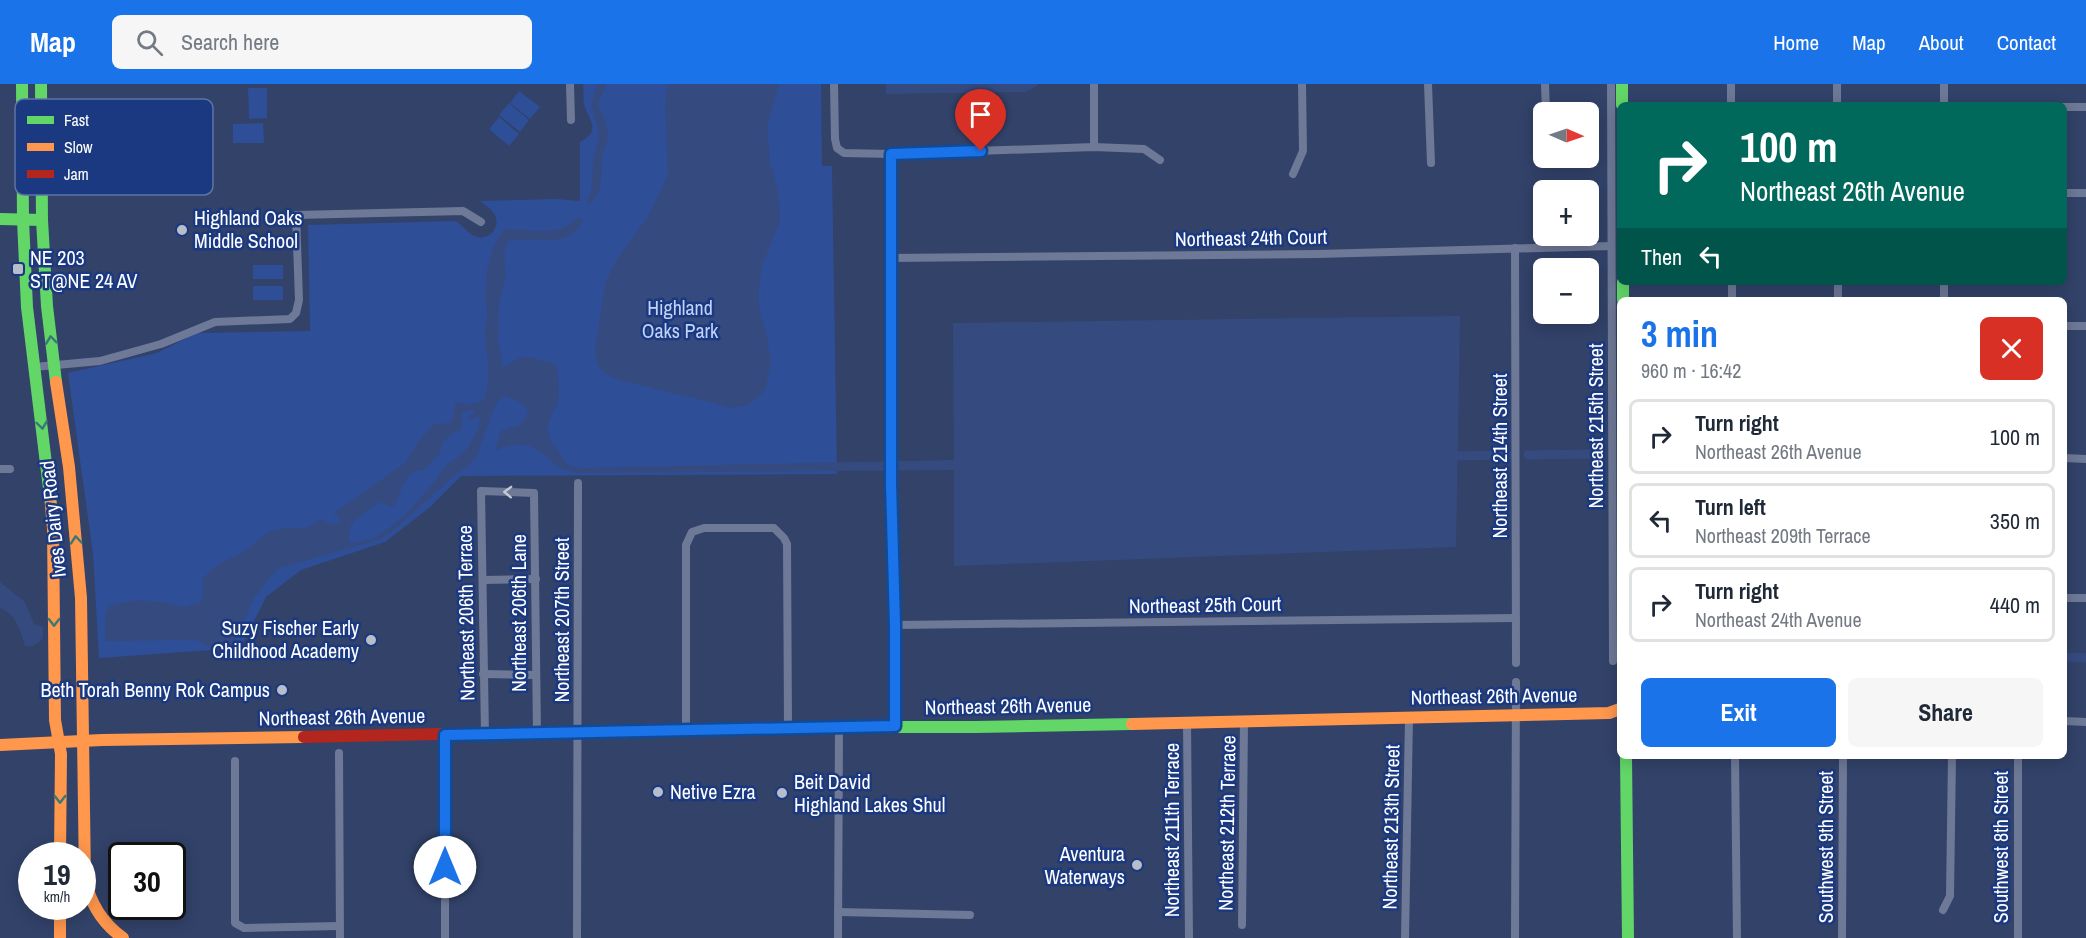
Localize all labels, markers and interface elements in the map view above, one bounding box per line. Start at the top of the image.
search box [112,15,532,69]
text: Map [30,23,76,61]
icon: search [133,26,166,59]
text: Search here [181,27,279,57]
text: Home [1773,28,1819,57]
text: Map [1852,28,1886,57]
text: About [1919,28,1964,57]
text: Contact [1997,28,2056,57]
pin [955,89,1006,151]
icon: arrive [964,98,997,131]
legend [15,99,213,195]
north arrow [1533,102,1599,168]
map controls [1533,102,1599,324]
text: Fast [64,109,89,131]
text: 100 m [1740,119,1838,175]
icon: right [1641,126,1719,204]
text: Slow [64,136,93,158]
text: Jam [64,163,89,185]
text: Northeast 26th Avenue [1740,173,1965,209]
button: + [1533,180,1599,246]
place label: Highland Oaks Middle School [194,204,302,254]
marker: Highland Oaks Middle School [175,223,189,237]
street label: Northeast 24th Court [1175,223,1328,252]
icon: left [1694,240,1727,273]
text: Then [1641,242,1682,272]
place label: NE 203 ST@NE 24 AV [30,244,138,294]
button: − [1533,258,1599,324]
marker: NE 203 ST@NE 24 AV [11,262,25,276]
park label: Highland Oaks Park [642,294,719,344]
text: 3 min [1641,310,1718,358]
button: close [1980,317,2043,380]
one-way arrow [45,336,58,345]
street label: Northeast 215th Street [1582,343,1609,509]
text: 960 m · 16:42 [1641,357,1741,384]
street label: Northeast 214th Street [1486,373,1513,539]
text: Turn right [1695,408,1779,438]
one-way arrow [36,420,48,430]
icon: right [1644,420,1677,453]
text: 100 m [1990,422,2040,452]
text: Northeast 26th Avenue [1695,438,1862,465]
street label: Ives Dairy Road [33,459,72,579]
one-way arrow [503,485,512,498]
text: Turn left [1695,492,1766,522]
icon: left [1644,504,1677,537]
text: 350 m [1990,506,2040,536]
text: Northeast 209th Terrace [1695,522,1871,549]
street label: Northeast 206th Terrace [450,525,481,701]
street label: Northeast 206th Lane [505,534,532,692]
one-way arrow [70,535,83,544]
street label: Northeast 207th Street [548,537,575,703]
text: Turn right [1695,576,1779,606]
icon: right [1644,588,1677,621]
street label: Northeast 25th Court [1129,590,1282,619]
text: 440 m [1990,590,2040,620]
text: Northeast 24th Avenue [1695,606,1862,633]
place label: Suzy Fischer Early Childhood Academy [212,614,360,664]
one-way arrow [48,617,60,626]
marker: Suzy Fischer Early Childhood Academy [364,633,378,647]
place label: Beth Torah Benny Rok Campus [41,676,270,703]
button: Exit [1641,678,1836,747]
button: Share [1848,678,2043,747]
street label: Northeast 26th Avenue [1410,681,1578,710]
marker: Beth Torah Benny Rok Campus [275,683,289,697]
street label: Northeast 26th Avenue [924,691,1092,720]
street label: Northeast 26th Avenue [258,702,426,731]
street label: Northeast 212th Terrace [1211,735,1242,911]
street label: Northeast 211th Terrace [1158,743,1185,917]
street label: Northeast 213th Street [1376,744,1405,910]
place label: Beit David Highland Lakes Shul [794,768,945,818]
street label: Southwest 9th Street [1812,770,1839,923]
street label: Southwest 8th Street [1987,770,2014,923]
place label: Netive Ezra [670,778,756,805]
marker: Netive Ezra [651,785,665,799]
marker: Beit David Highland Lakes Shul [775,786,789,800]
one-way arrow [54,794,66,803]
position arrow [413,835,477,899]
place label: Aventura Waterways [1045,840,1125,890]
speed limit sign: 30 [108,842,186,920]
text: 19 [43,854,71,894]
marker: Aventura Waterways [1130,858,1144,872]
text: km/h [44,886,70,907]

